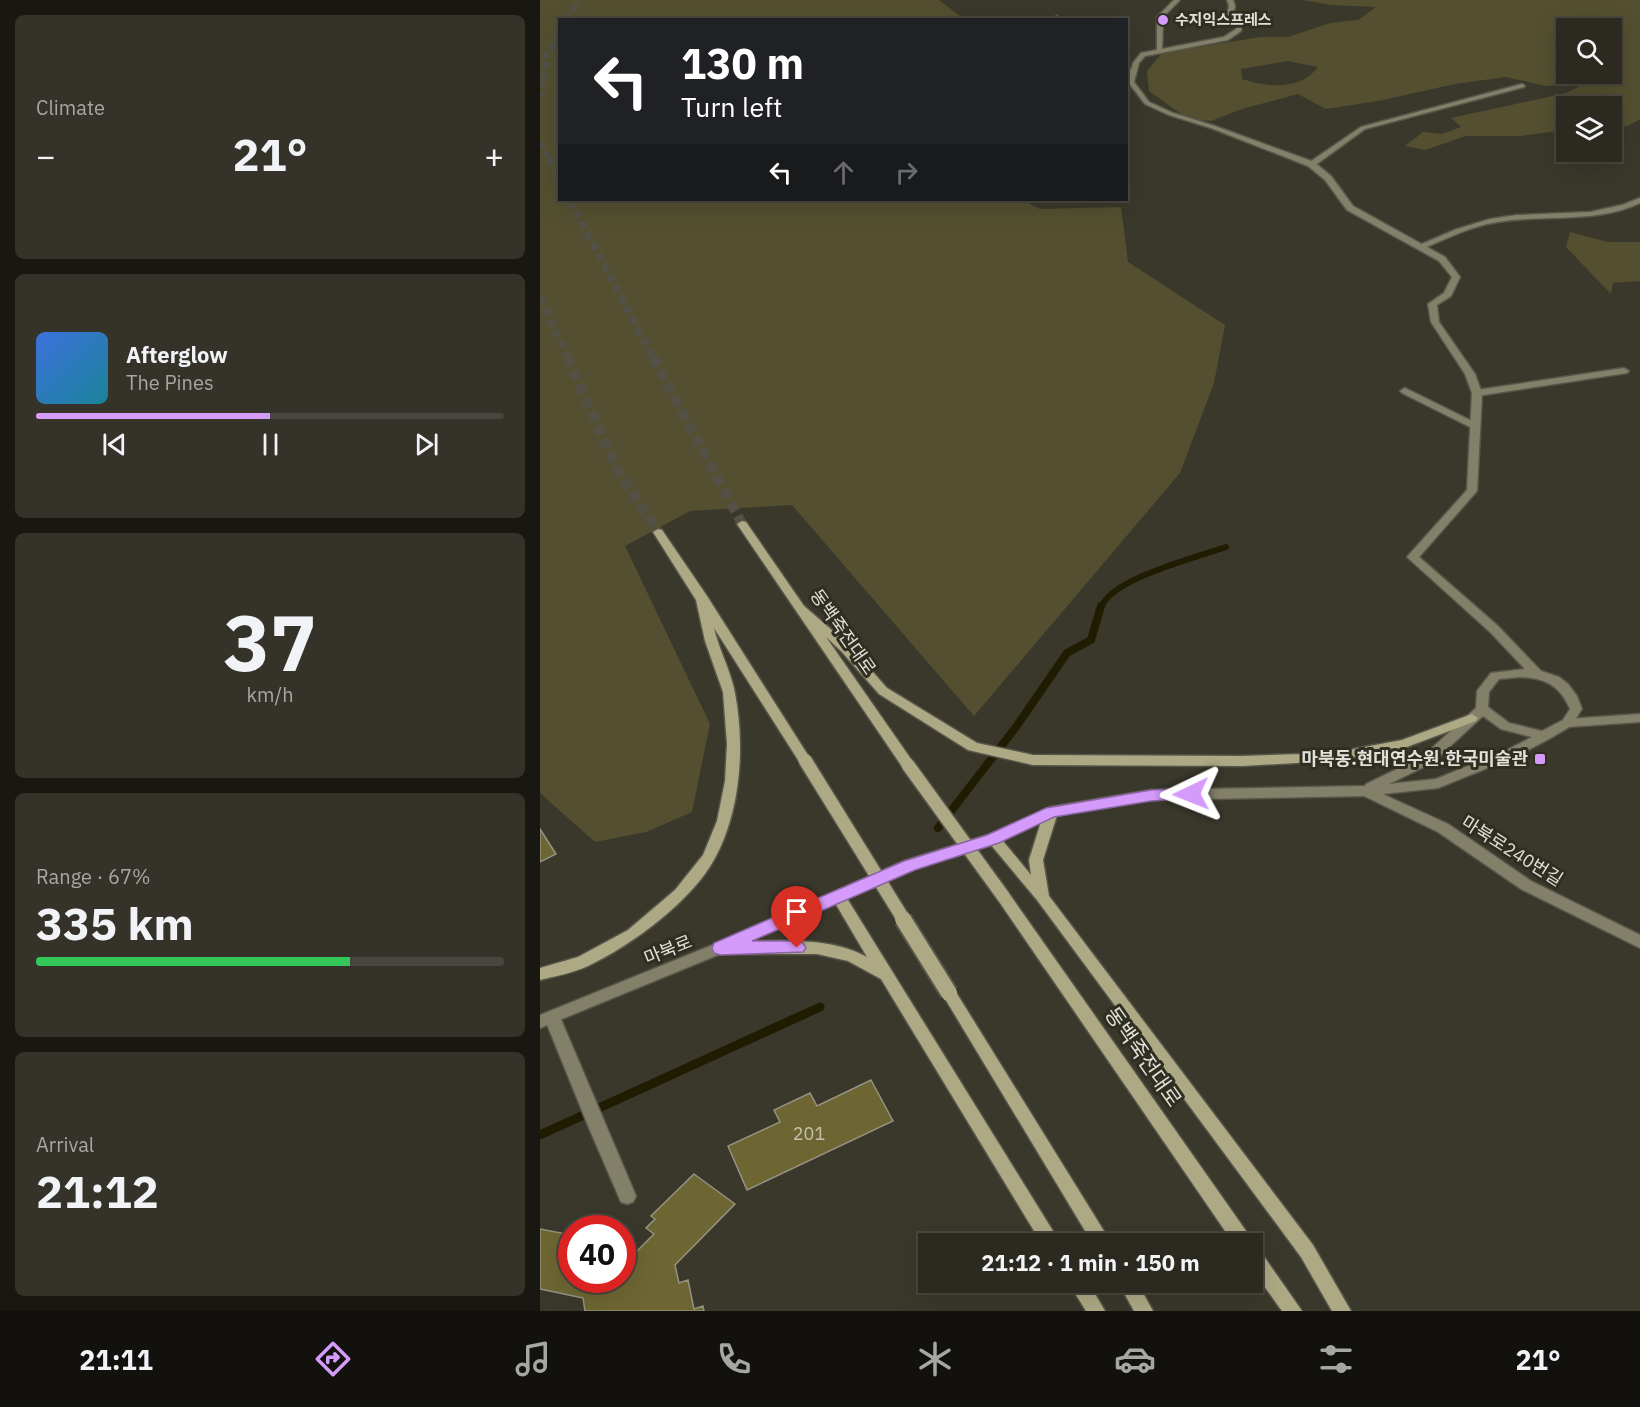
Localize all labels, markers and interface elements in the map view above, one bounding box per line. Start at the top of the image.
place label: 수지익스프레스 [1175,10,1272,29]
marker: 수지익스프레스 [1156,13,1170,27]
map controls [1556,18,1622,162]
button: search [1556,18,1622,84]
text: 130 m [681,36,804,91]
icon: left [582,42,660,120]
text: Turn left [681,89,782,124]
text: Climate [36,94,105,121]
button: layers [1556,96,1622,162]
text: 21° [232,125,308,183]
text: − [36,134,56,177]
text: + [484,134,504,177]
icon: left [764,156,797,189]
icon: ahead [827,156,860,189]
icon: right [890,156,923,189]
text: Afterglow [126,340,228,369]
text: The Pines [126,369,214,396]
icon: previous [98,428,131,461]
icon: pause [254,428,287,461]
icon: next [410,428,443,461]
street label: 동백죽전대로 [805,584,881,679]
text: 37 [223,591,317,692]
text: km/h [246,681,294,708]
place label: 마북동.현대연수원.한국미술관 [1302,747,1528,770]
marker: 마북동.현대연수원.한국미술관 [1533,752,1547,766]
position arrow [1159,762,1223,826]
street label: 마북로240번길 [1457,810,1567,891]
text: Range · 67% [36,863,151,890]
pin [771,886,822,948]
text: 335 km [36,894,194,952]
icon: arrive [780,895,813,928]
street label: 마북로 [640,930,695,970]
street label: 동백죽전대로 [1099,1001,1189,1112]
house number: 201 [793,1122,825,1145]
text: Arrival [36,1131,94,1158]
text: 21:12 [36,1162,159,1220]
speed limit sign: 40 [558,1215,636,1293]
text: 21:12 · 1 min · 150 m [981,1248,1200,1277]
icon: directions [312,1338,354,1380]
icon: music [512,1338,554,1380]
icon: phone [713,1338,755,1380]
icon: climate [914,1338,956,1380]
icon: car [1114,1338,1156,1380]
icon: filters [1315,1338,1357,1380]
text: 21:11 [79,1342,153,1377]
text: 21° [1516,1342,1561,1377]

